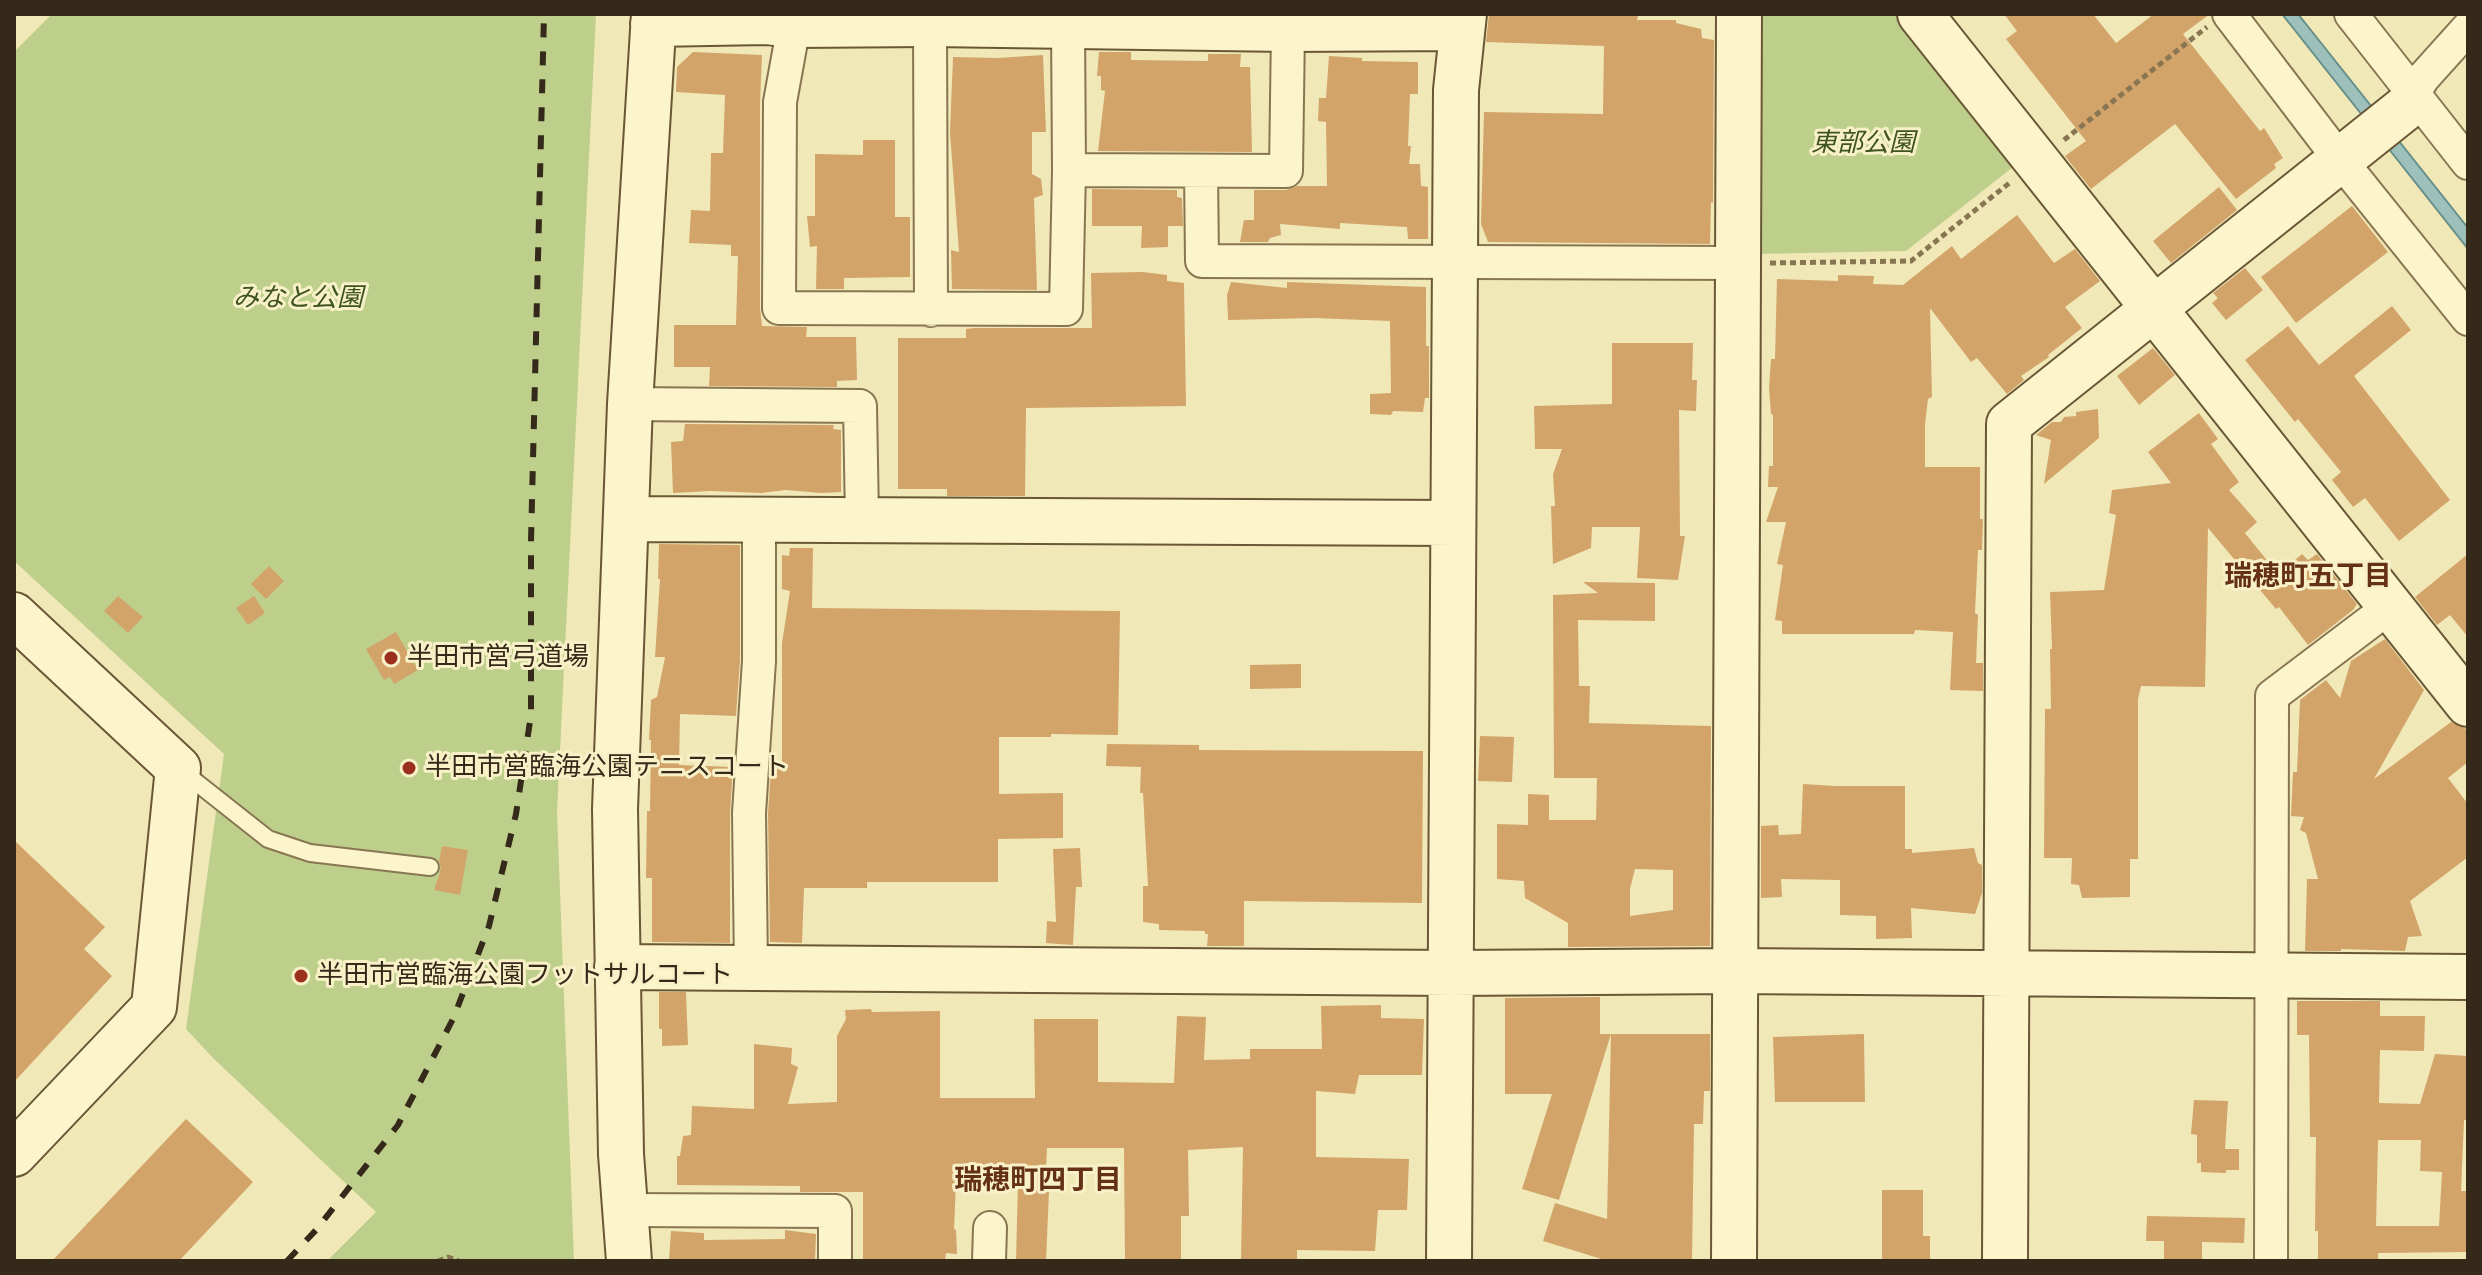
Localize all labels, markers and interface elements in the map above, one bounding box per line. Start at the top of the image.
park label: 東部公園 [1811,128,1915,160]
park label: みなと公園 [233,283,363,315]
district label: 瑞穂町五丁目 [2224,561,2392,595]
place label: 半田市営弓道場 [407,642,589,674]
marker: 半田市営弓道場 [382,649,400,667]
place label: 半田市営臨海公園テニスコート [425,752,789,784]
marker: 半田市営臨海公園テニスコート [400,759,418,777]
place label: 半田市営臨海公園フットサルコート [317,960,733,992]
marker: 半田市営臨海公園フットサルコート [292,967,310,985]
district label: 瑞穂町四丁目 [954,1165,1122,1199]

